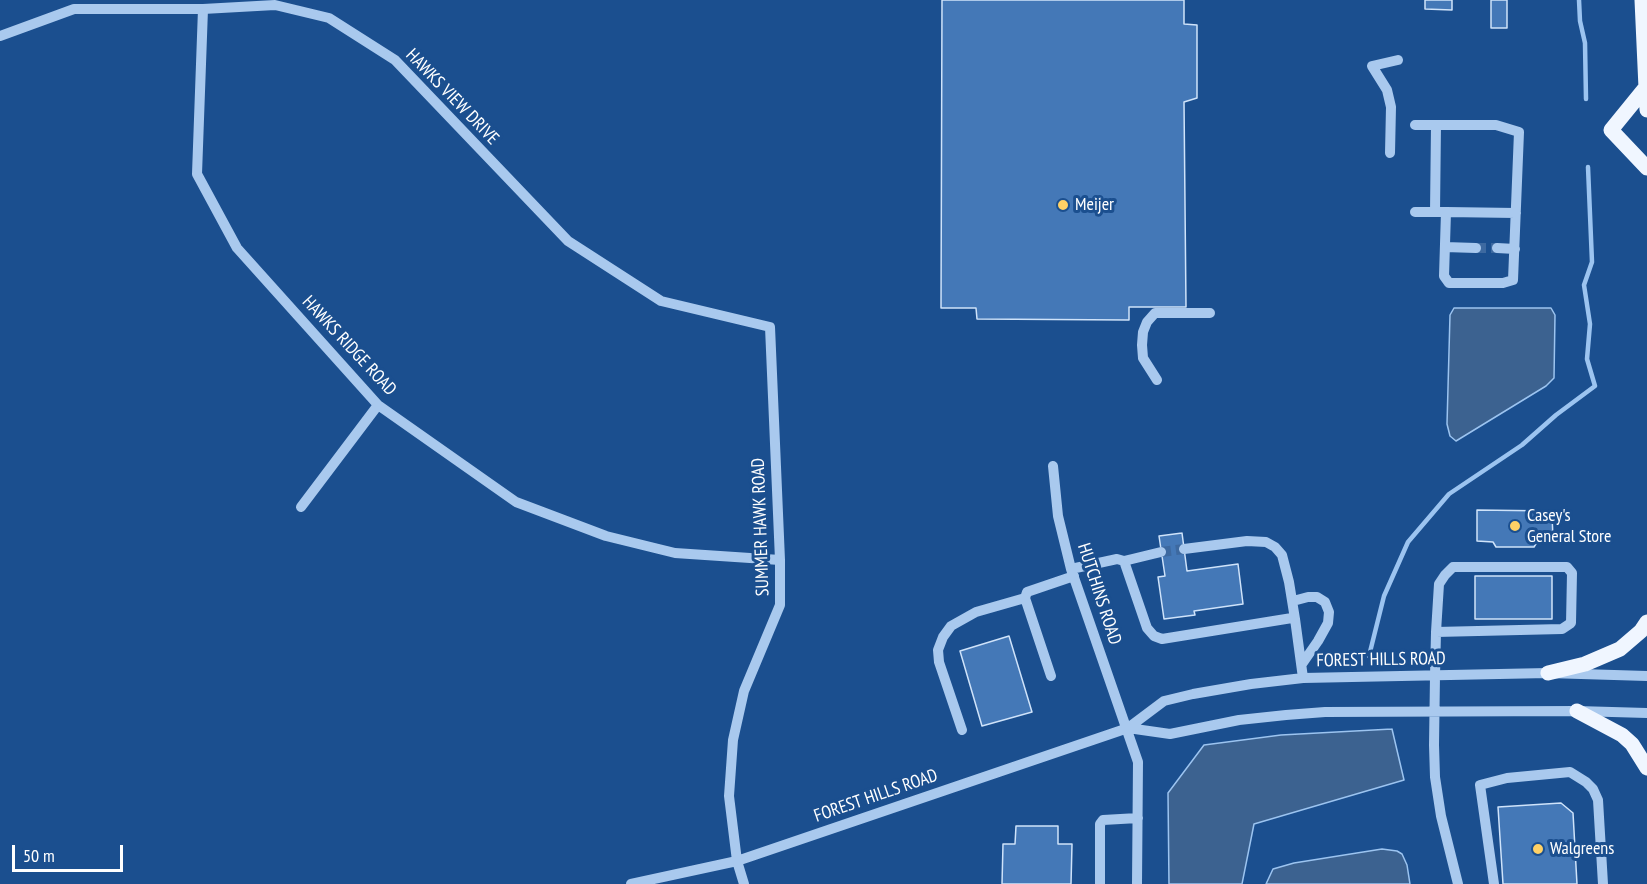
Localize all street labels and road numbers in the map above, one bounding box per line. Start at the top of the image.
street label: HAWKS VIEW DRIVE [401,45,503,149]
street label: HAWKS RIDGE ROAD [297,292,401,400]
street label: SUMMER HAWK ROAD [748,458,774,596]
street label: HUTCHINS ROAD [1072,541,1126,647]
street label: FOREST HILLS ROAD [1316,648,1446,672]
street label: FOREST HILLS ROAD [811,765,941,827]

